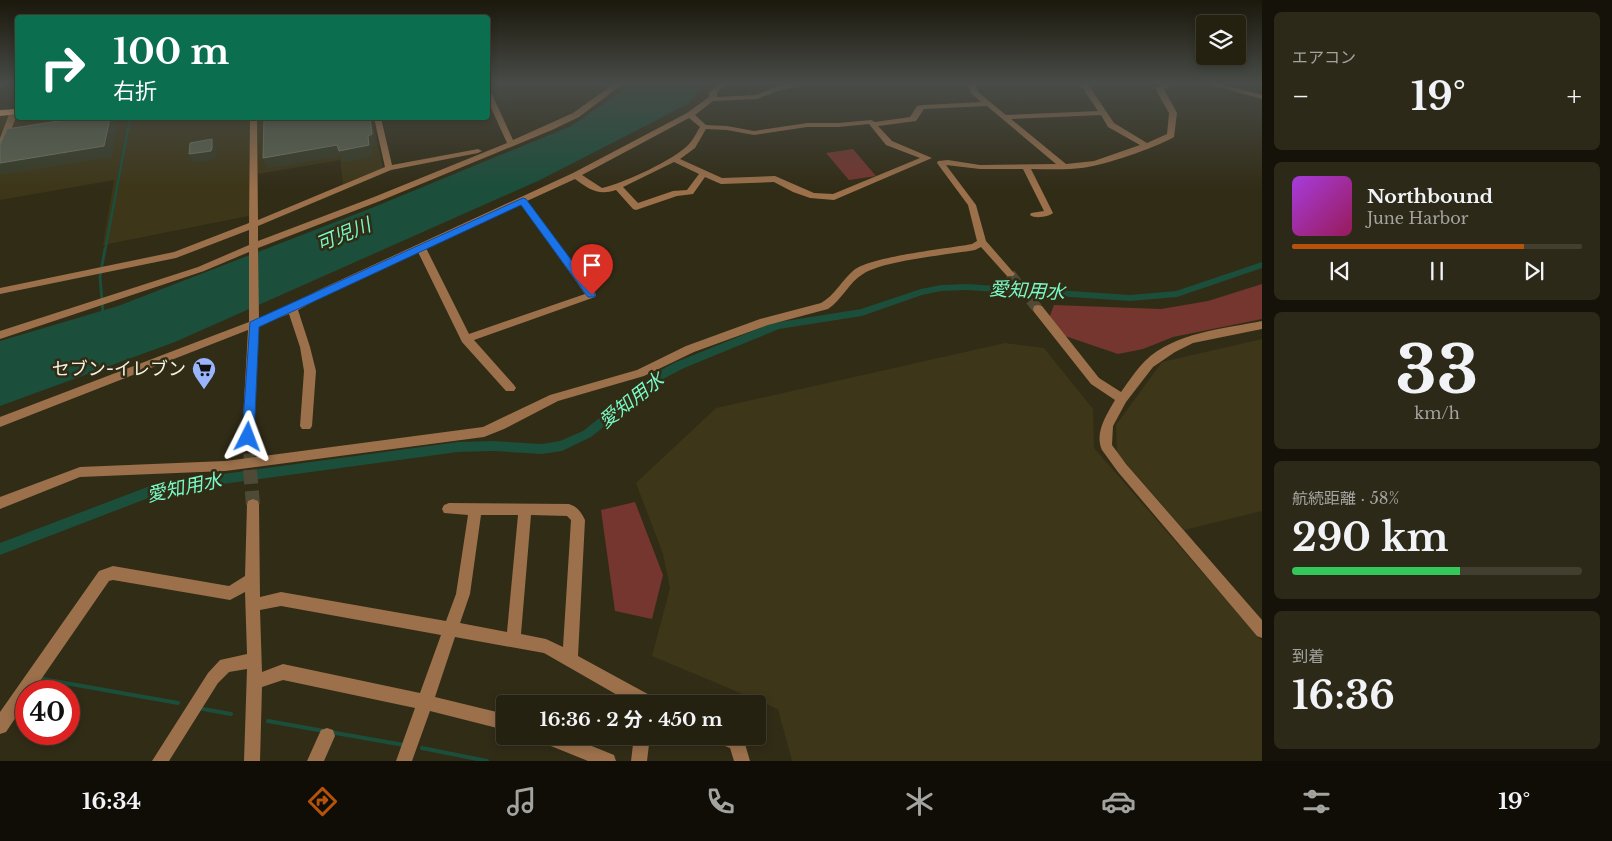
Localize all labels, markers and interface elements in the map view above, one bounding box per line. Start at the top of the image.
map controls [1196,15,1246,65]
button: layers [1196,15,1246,65]
text: 100 m [113,30,229,73]
icon: right [30,35,95,100]
text: エアコン [1292,47,1356,67]
text: 19° [1411,73,1466,120]
text: 右折 [113,78,157,105]
text: − [1292,79,1310,114]
text: + [1567,79,1582,114]
text: Northbound [1367,185,1493,208]
text: June Harbor [1367,208,1468,228]
water label: 可児川 [312,212,376,256]
pin [571,244,613,295]
icon: arrive [578,251,606,279]
icon: previous [1326,257,1354,285]
icon: pause [1423,257,1451,285]
icon: next [1520,257,1548,285]
water label: 愛知用水 [988,277,1068,304]
text: 33 [1396,330,1478,411]
supermarket icon: セブン-イレブン [191,356,217,390]
place label: セブン-イレブン [52,358,186,380]
water label: 愛知用水 [594,367,670,433]
text: km/h [1414,403,1460,423]
position arrow [221,410,273,462]
water label: 愛知用水 [145,468,226,507]
text: 航続距離 · 58% [1292,488,1399,508]
text: 290 km [1292,514,1448,561]
text: 到着 [1292,646,1324,666]
text: 16:36 [1292,672,1395,719]
speed limit sign: 40 [15,680,80,745]
text: 16:36 · 2 分 · 450 m [539,708,723,731]
icon: directions [305,784,340,819]
icon: music [504,784,539,819]
icon: phone [703,784,738,819]
icon: climate [902,784,937,819]
icon: car [1101,784,1136,819]
icon: filters [1299,784,1334,819]
text: 16:34 [82,788,141,815]
text: 19° [1498,788,1530,815]

